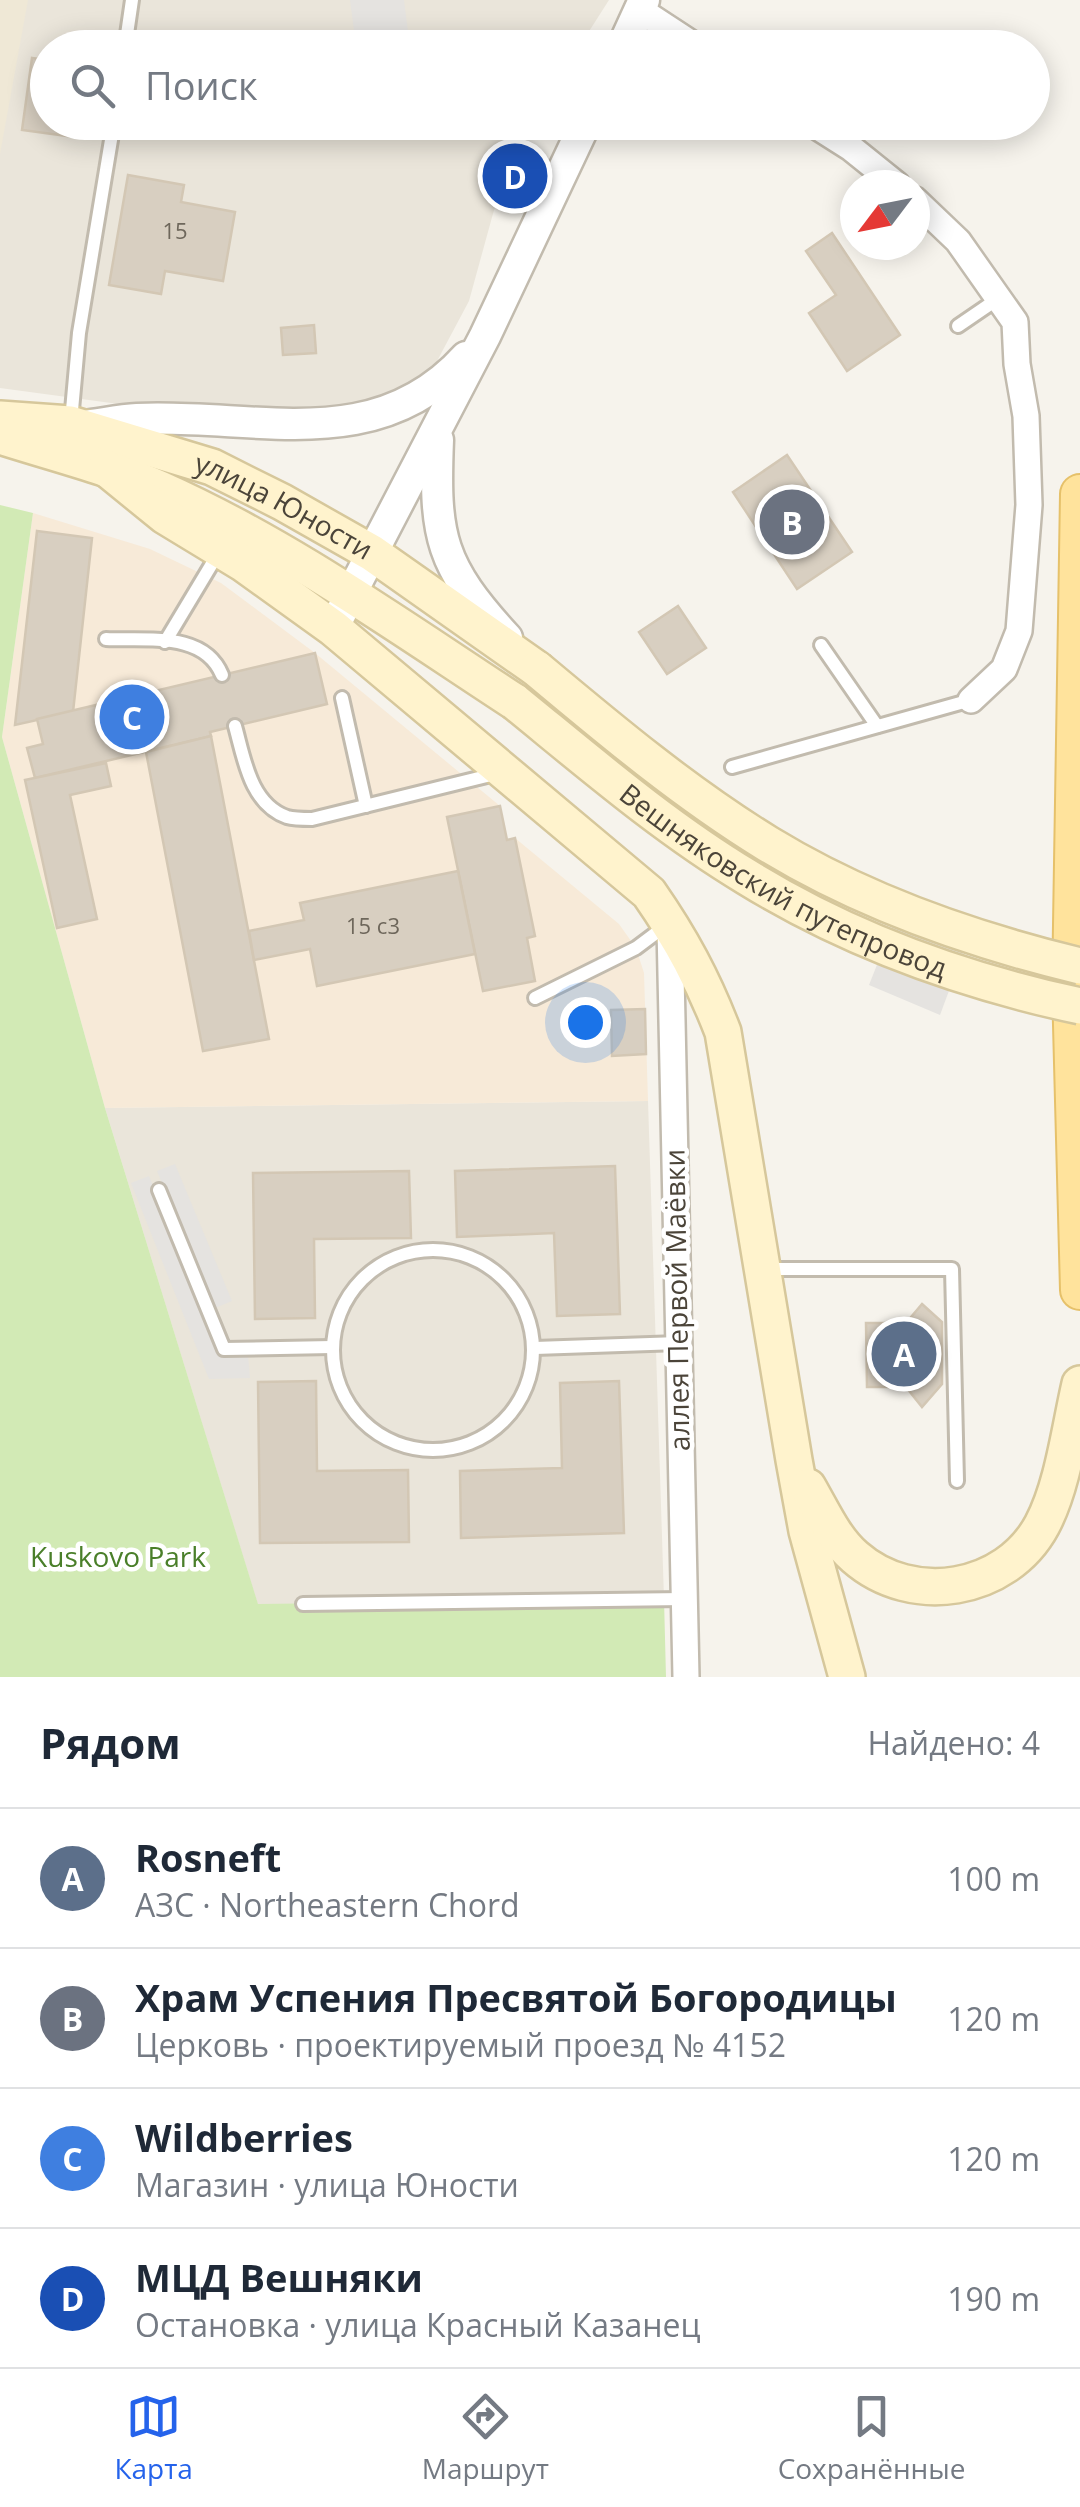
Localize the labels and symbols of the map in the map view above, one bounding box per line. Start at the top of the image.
pin: D [482,138,548,214]
north arrow [840,170,930,260]
house number: 15 [162,215,188,245]
street label: улица Юности [191,443,380,568]
pin: B [760,484,824,560]
pin: C [100,680,164,754]
street label: Вешняковский путепровод [612,774,952,986]
house number: 15 с3 [346,910,400,940]
your location [560,997,611,1048]
street label: аллея Первой Маёвки [654,1149,698,1451]
pin: A [872,1316,936,1392]
park label: Kuskovo Park [30,1537,206,1575]

